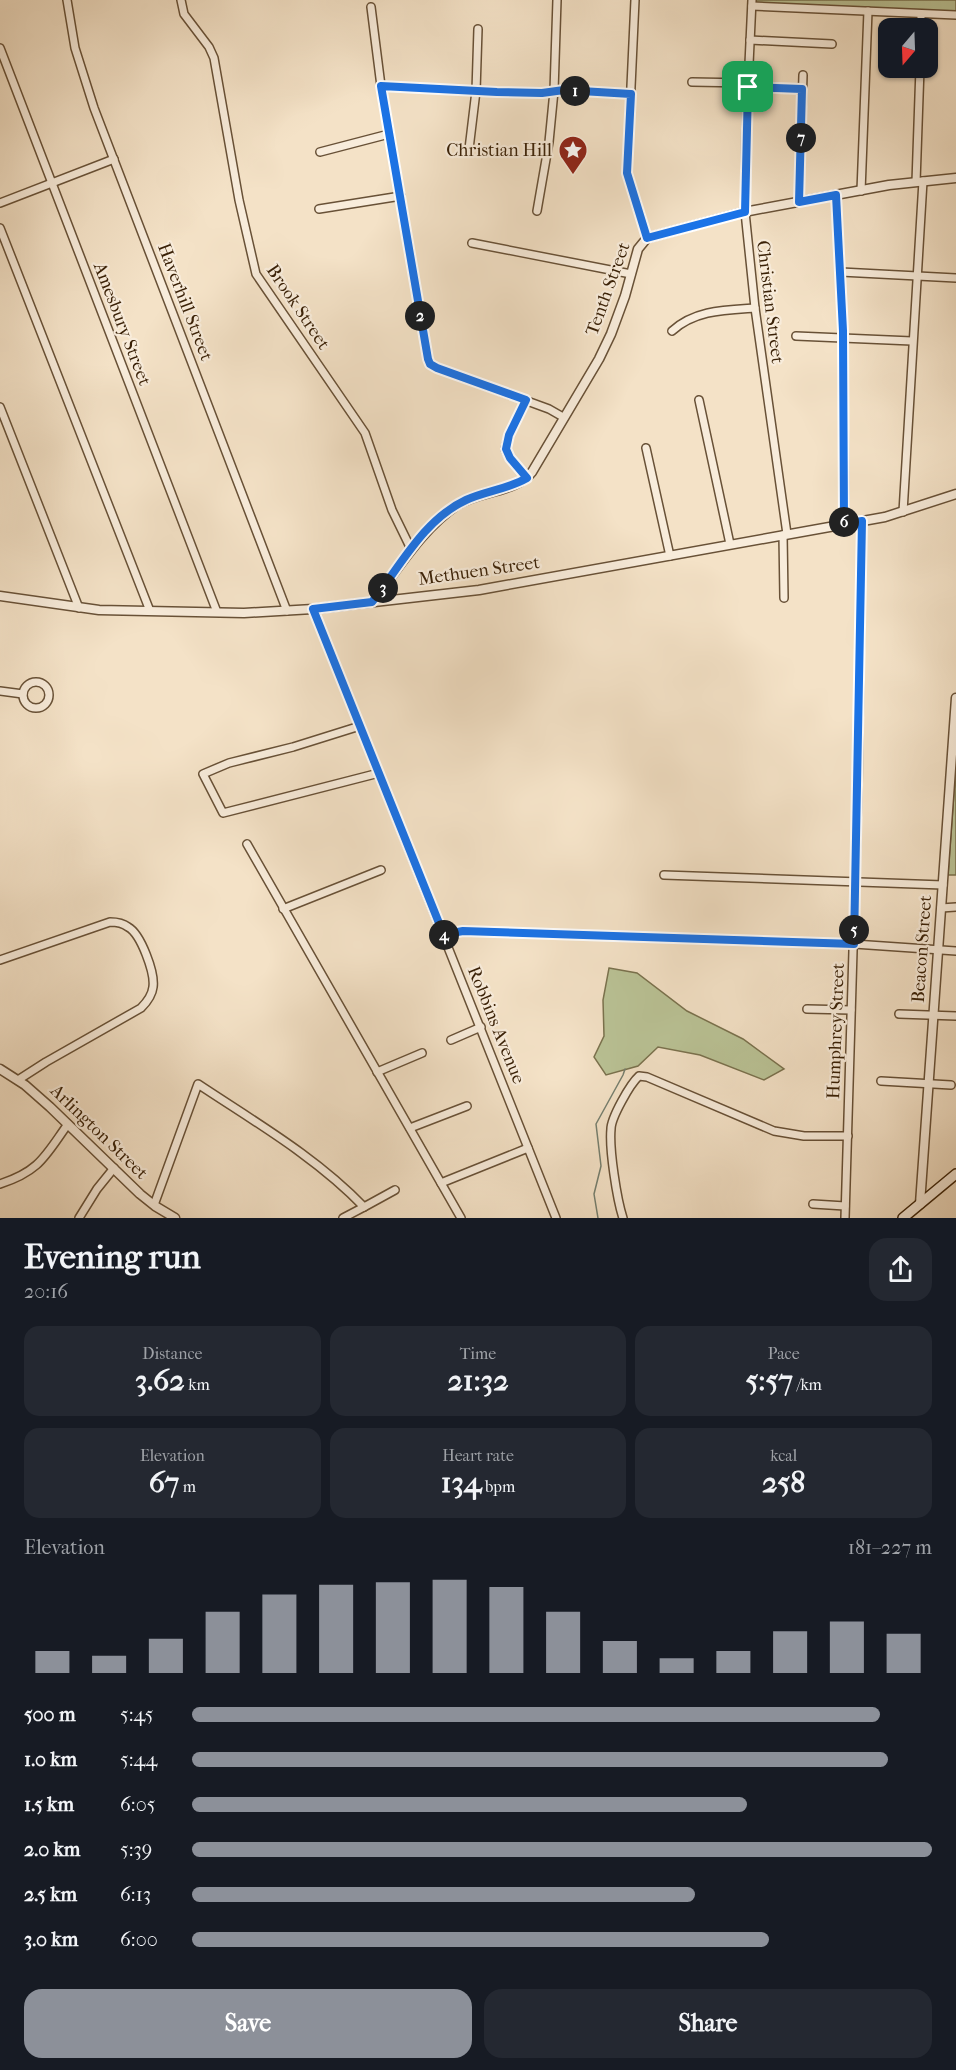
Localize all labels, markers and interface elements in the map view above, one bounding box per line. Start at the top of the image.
north arrow [878,18,938,78]
map controls [878,18,938,78]
pin [722,61,773,112]
icon: arrive [731,70,764,103]
pin: 1 [560,76,590,106]
text: 1 [572,81,578,100]
pin: 7 [786,123,816,153]
text: 7 [797,128,805,147]
place icon: Christian Hill [557,134,589,176]
place label: Christian Hill [446,140,552,161]
street label: Tenth Street [581,239,635,339]
street label: Christian Street [752,239,788,365]
street label: Haverhill Street [153,240,217,364]
street label: Amesbury Street [89,259,155,389]
street label: Brook Street [262,260,334,354]
pin: 2 [405,301,435,331]
text: 2 [416,306,424,325]
pin: 6 [829,507,859,537]
text: 6 [840,512,848,531]
street label: Methuen Street [417,552,542,590]
pin: 3 [368,573,398,603]
text: 3 [380,578,386,597]
street label: Beacon Street [908,894,936,1003]
pin: 5 [839,915,869,945]
pin: 4 [429,920,459,950]
text: 5 [851,920,857,939]
text: 4 [439,925,449,944]
street label: Humphrey Street [823,962,849,1099]
street label: Robbins Avenue [463,963,529,1087]
street label: Arlington Street [45,1080,152,1184]
text: Evening run [24,1238,201,1277]
button: share [869,1238,932,1301]
text: 20:16 [24,1280,68,1303]
text: Distance [142,1344,202,1363]
text: Time [460,1344,496,1363]
text: Pace [768,1344,800,1363]
text: 3.62 [135,1363,185,1398]
text: 21:32 [447,1363,509,1398]
text: 5:57 [745,1363,793,1398]
text: km [185,1375,210,1394]
text: /km [793,1375,822,1394]
text: Elevation [140,1446,205,1465]
text: Heart rate [442,1446,514,1465]
text: kcal [770,1446,797,1465]
text: 67 [149,1465,179,1500]
text: 134 [441,1465,482,1500]
text: 258 [762,1465,805,1500]
text: m [179,1477,196,1496]
text: bpm [482,1477,515,1496]
text: Elevation [24,1536,105,1559]
text: 181–227 m [848,1536,932,1559]
text: 500 m [24,1703,76,1726]
text: 5:45 [120,1703,153,1726]
text: 1.0 km [24,1748,77,1771]
text: 5:44 [120,1748,157,1771]
text: 1.5 km [24,1793,74,1816]
text: 6:05 [120,1793,155,1816]
text: 2.0 km [24,1838,80,1861]
text: 5:39 [120,1838,152,1861]
text: 2.5 km [24,1883,77,1906]
text: 6:13 [120,1883,151,1906]
text: 3.0 km [24,1928,78,1951]
text: 6:00 [120,1928,158,1951]
button: Save [24,1989,472,2058]
button: Share [484,1989,932,2058]

